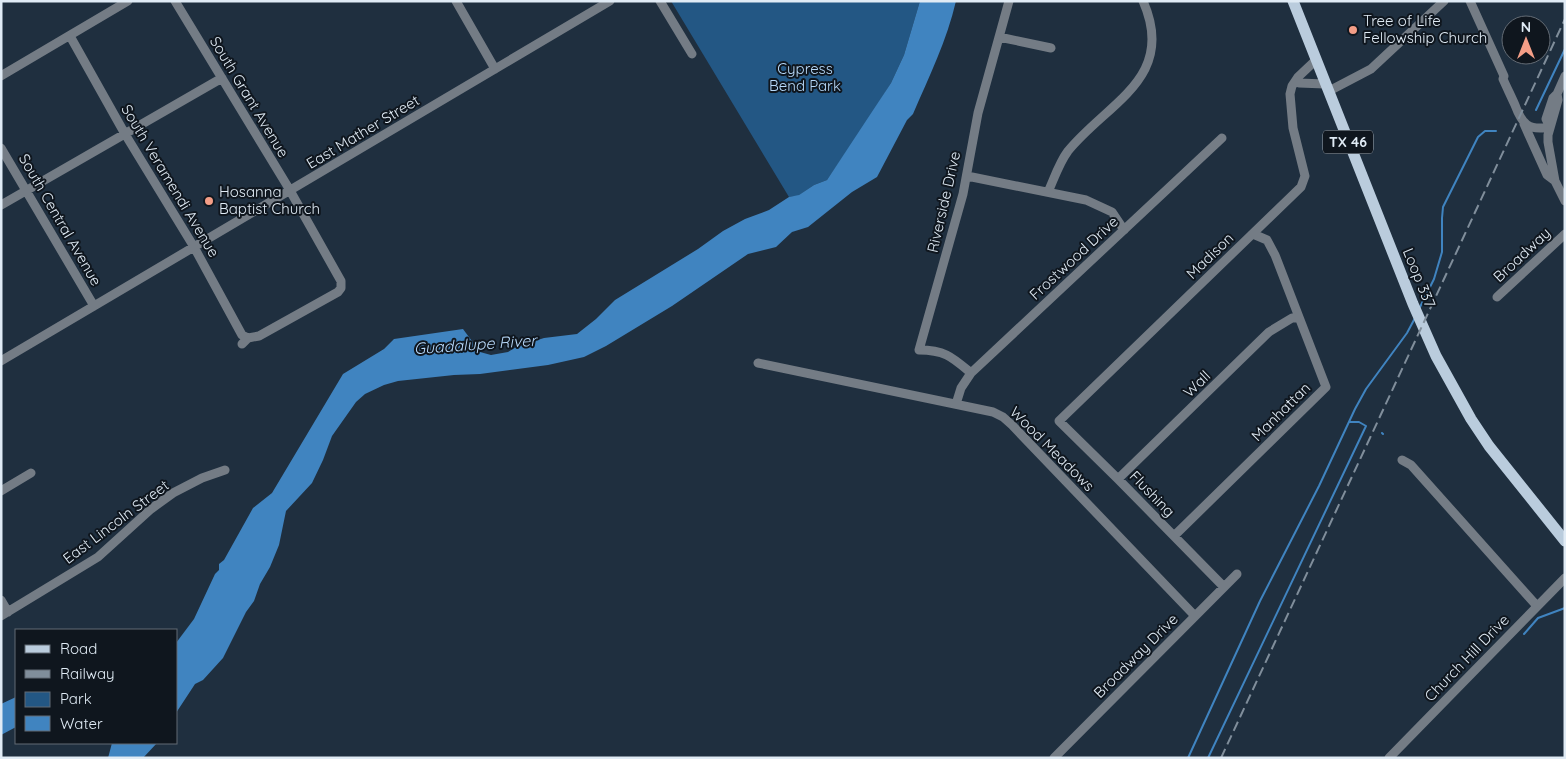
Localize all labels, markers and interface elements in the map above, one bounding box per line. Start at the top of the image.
place label: Tree of Life Fellowship Church [1363,11,1487,47]
north arrow [1501,15,1551,65]
text: N [1521,18,1531,36]
marker: Tree of Life Fellowship Church [1347,24,1359,36]
street label: South Grant Avenue [206,33,293,161]
park label: Cypress Bend Park [769,59,841,95]
street label: East Mather Street [303,90,423,173]
street label: South Veramendi Avenue [117,101,224,261]
road number: TX 46 [1323,130,1373,154]
street label: Riverside Drive [923,149,964,254]
street label: South Central Avenue [15,150,106,289]
place label: Hosanna Baptist Church [219,182,320,218]
marker: Hosanna Baptist Church [203,195,215,207]
street label: Frostwood Drive [1025,212,1122,304]
street label: Broadway [1489,223,1554,286]
street label: Madison [1182,228,1237,283]
street label: Loop 337 [1399,245,1440,311]
water label: Guadalupe River [413,330,539,358]
street label: Wall [1179,366,1214,401]
street label: Manhattan [1247,378,1314,445]
street label: Wood Meadows [1006,402,1099,495]
street label: Flushing [1126,466,1179,521]
street label: East Lincoln Street [59,476,172,568]
street label: Broadway Drive [1089,609,1182,702]
street label: Church Hill Drive [1420,610,1513,705]
legend [15,629,178,744]
text: Road [60,639,97,658]
text: Railway [60,664,115,683]
text: Park [60,689,92,708]
text: Water [60,714,103,733]

